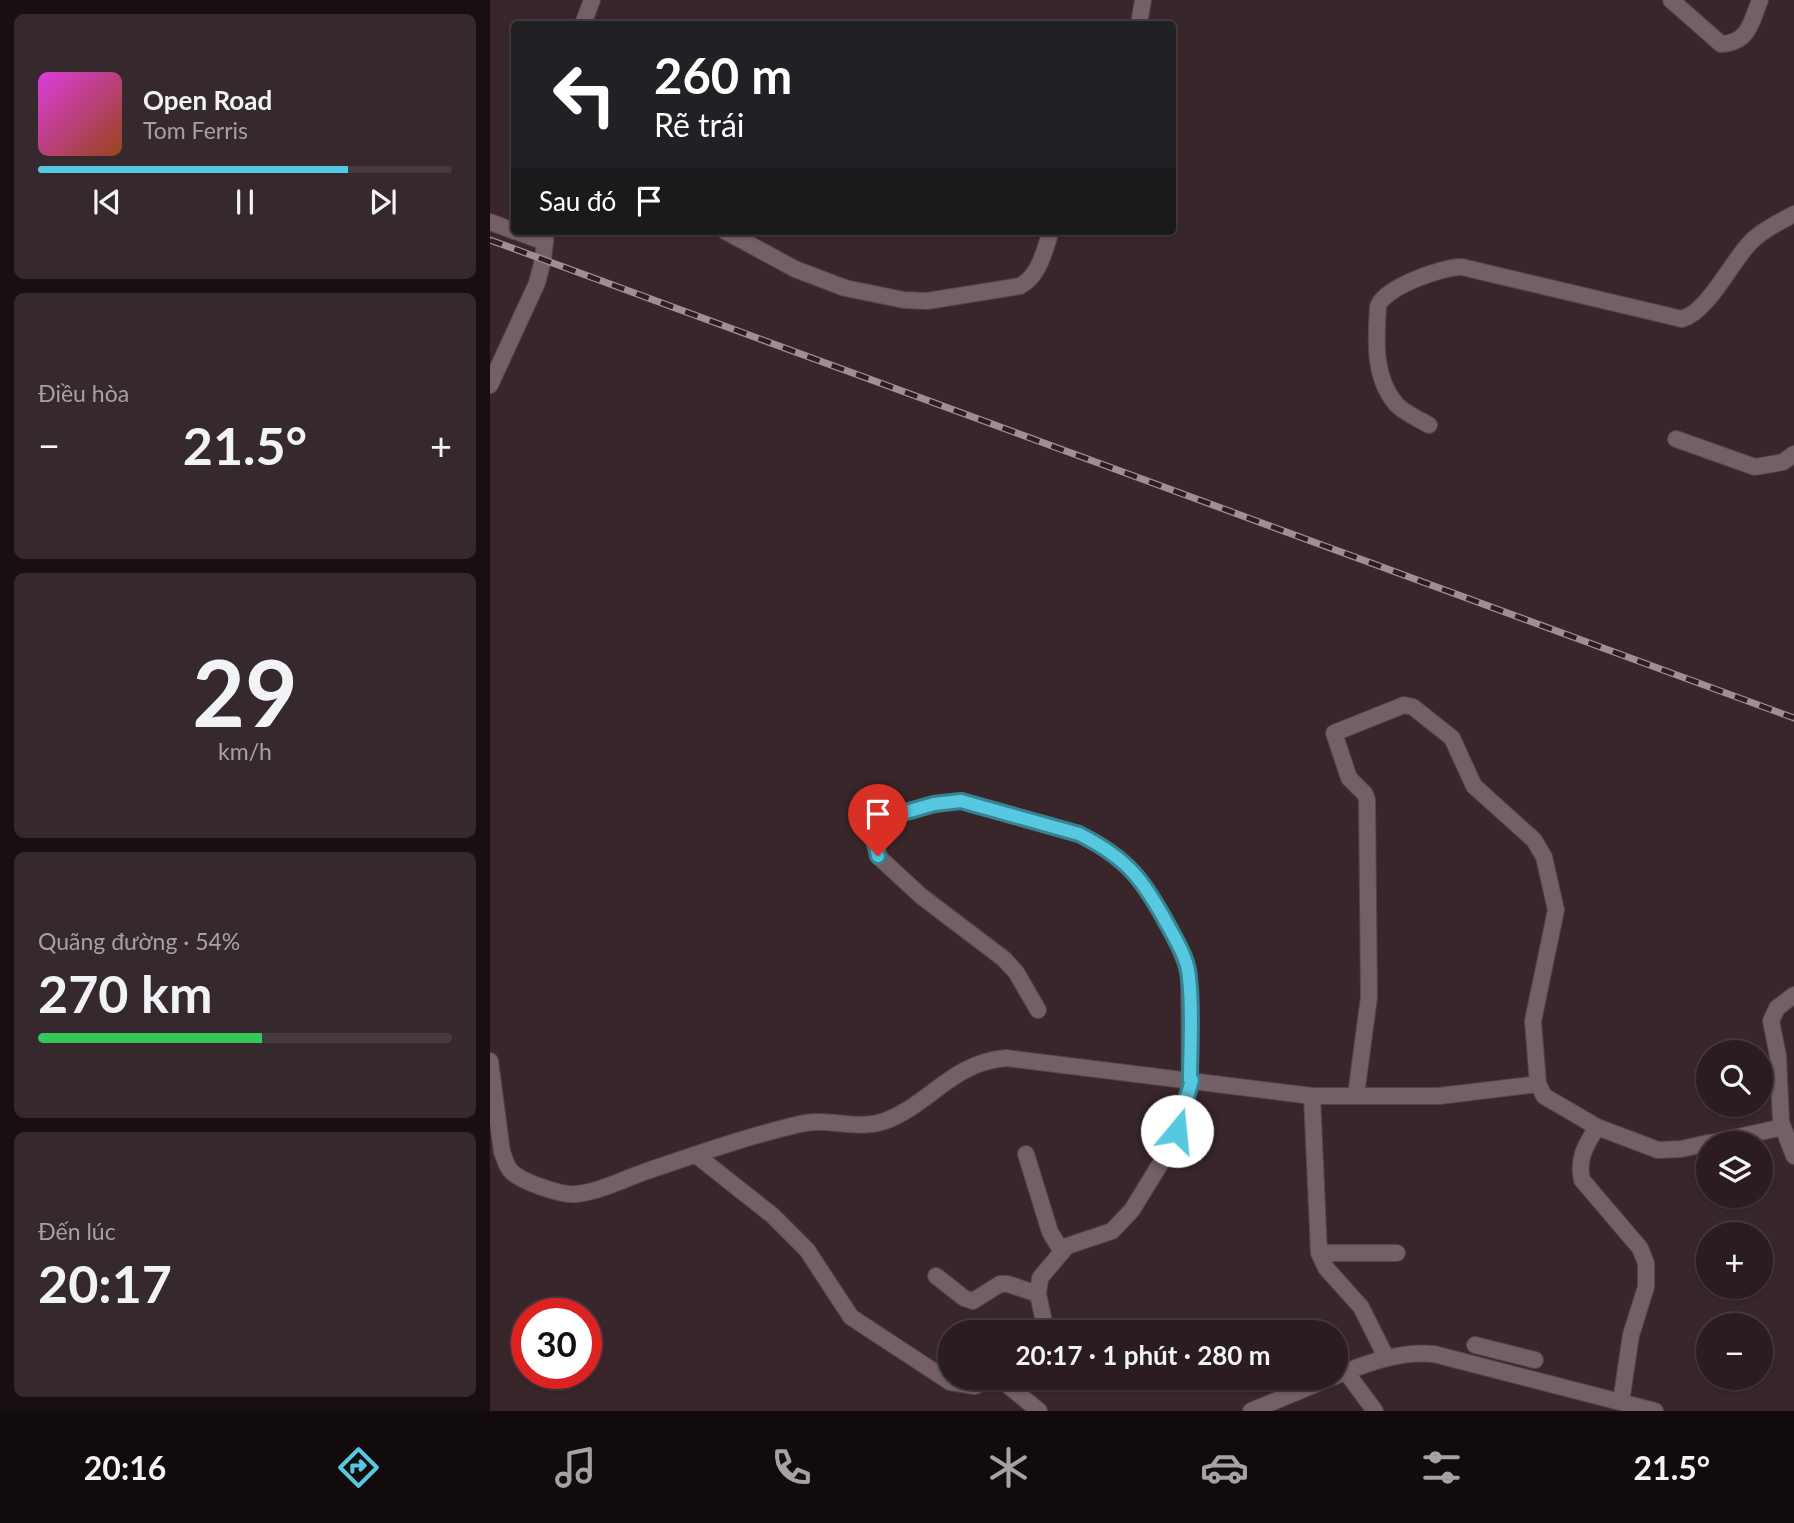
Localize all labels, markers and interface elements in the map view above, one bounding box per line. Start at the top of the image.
text: 260 m [654,46,792,104]
icon: left [539,49,630,140]
text: Open Road [143,84,272,116]
text: Rẽ trái [654,105,745,144]
text: Tom Ferris [143,116,248,144]
icon: arrive [630,182,668,220]
icon: previous [88,183,126,221]
icon: pause [226,183,264,221]
icon: next [364,183,402,221]
text: Sau đó [539,185,616,217]
text: Điều hòa [38,379,129,407]
text: 21.5° [183,414,307,476]
text: − [38,422,60,468]
text: + [430,422,452,468]
text: 29 [192,637,298,746]
text: km/h [218,737,272,765]
pin [848,784,908,856]
icon: arrive [859,795,897,833]
text: Quãng đường · 54% [38,927,240,955]
text: 270 km [38,962,212,1024]
map controls [1696,1040,1773,1390]
button: search [1696,1040,1773,1117]
position arrow [1140,1094,1214,1168]
button: layers [1696,1131,1773,1208]
text: Đến lúc [38,1217,116,1245]
button: + [1696,1222,1773,1299]
text: 20:17 [38,1252,172,1314]
speed limit sign: 30 [511,1298,602,1389]
button: − [1696,1313,1773,1390]
text: 20:17 · 1 phút · 280 m [1015,1339,1271,1371]
icon: directions [334,1443,383,1492]
icon: music [551,1443,600,1492]
icon: phone [767,1443,816,1492]
icon: climate [984,1443,1033,1492]
icon: car [1200,1443,1249,1492]
icon: filters [1417,1443,1466,1492]
text: 20:16 [84,1448,166,1487]
text: 21.5° [1634,1448,1710,1487]

